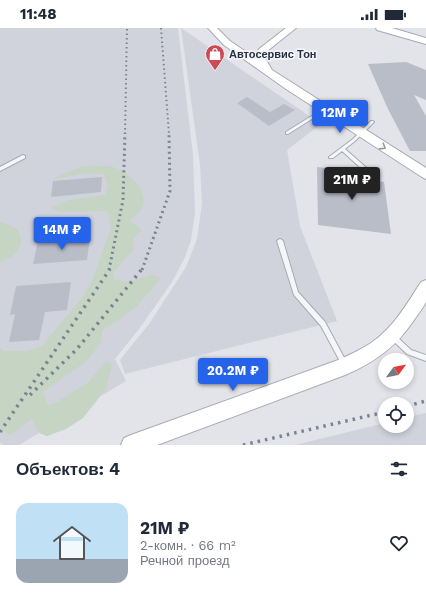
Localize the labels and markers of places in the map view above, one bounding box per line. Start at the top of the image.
shop icon: Автосервис Тон [204,43,226,71]
place label: Автосервис Тон [229,48,317,61]
pin: 12M ₽ [312,100,368,134]
pin: 21M ₽ [324,167,380,201]
pin: 14M ₽ [34,217,90,251]
pin: 20.2M ₽ [196,358,270,392]

